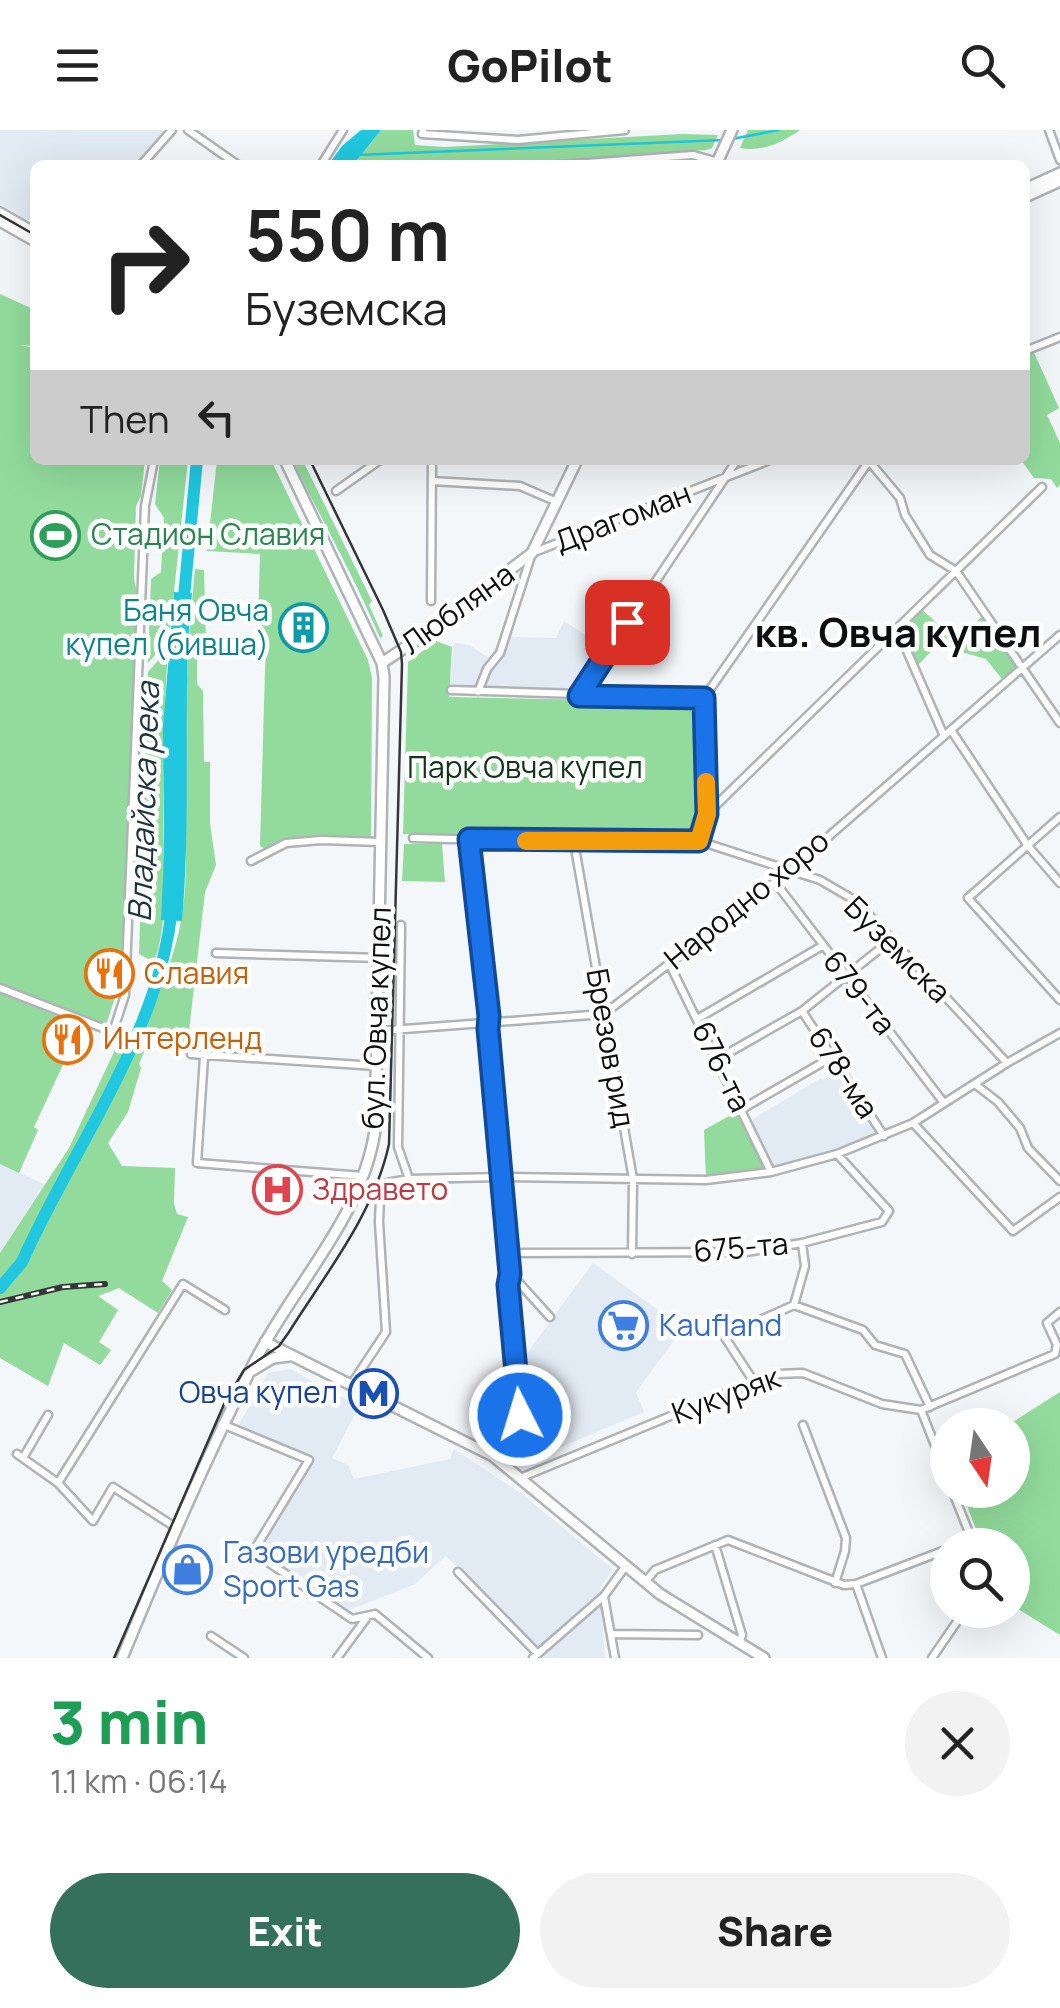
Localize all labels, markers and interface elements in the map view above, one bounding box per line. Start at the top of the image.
text: GoPilot [447,34,613,96]
icon: menu [50,38,105,93]
icon: search [955,38,1010,93]
text: 550 m [245,186,450,282]
icon: right [80,200,210,330]
text: Буземска [245,277,448,339]
icon: left [189,390,244,445]
text: Then [80,392,169,444]
street label: Драгоман [548,472,697,561]
sports icon: Стадион Славия [30,509,82,561]
place label: Стадион Славия [91,513,325,554]
street label: Любляна [392,553,522,663]
pin [585,580,670,665]
place label: Баня Овча купел (бивша) [65,589,269,664]
icon: arrive [600,595,655,650]
building icon: Баня Овча купел (бивша) [278,602,330,654]
district label: кв. Овча купел [755,604,1041,659]
water label: Владайска река [117,679,169,923]
park label: Парк Овча купел [407,746,643,787]
street label: Народно хоро [655,820,837,978]
street label: Буземска [836,887,960,1011]
street label: бул. Овча купел [351,906,400,1130]
street label: 679-та [814,942,906,1043]
restaurant icon: Славия [83,948,135,1000]
place label: Славия [144,952,249,993]
street label: Брезов рид [577,965,646,1130]
restaurant icon: Интерленд [42,1013,94,1065]
street label: 676-та [683,1014,762,1119]
place label: Интерленд [103,1017,262,1058]
street label: 678-ма [800,1019,889,1126]
hospital icon: Здравето [251,1164,303,1216]
place label: Здравето [312,1168,448,1209]
street label: 675-та [692,1222,790,1271]
supermarket icon: Kaufland [598,1300,650,1352]
place label: Kaufland [659,1304,782,1345]
street label: Кукуряк [666,1356,786,1433]
position arrow [468,1363,572,1467]
metro station icon: Овча купел [347,1367,399,1419]
place label: Овча купел [179,1371,338,1412]
north arrow [930,1408,1030,1508]
map controls [930,1408,1030,1628]
button: search [930,1528,1030,1628]
place label: Газови уредби Sport Gas [223,1531,429,1606]
shop icon: Газови уредби Sport Gas [162,1544,214,1596]
text: 3 min [50,1680,208,1762]
button: close [905,1691,1010,1796]
text: 1.1 km · 06:14 [50,1759,228,1803]
button: Exit [50,1873,520,1988]
button: Share [540,1873,1010,1988]

